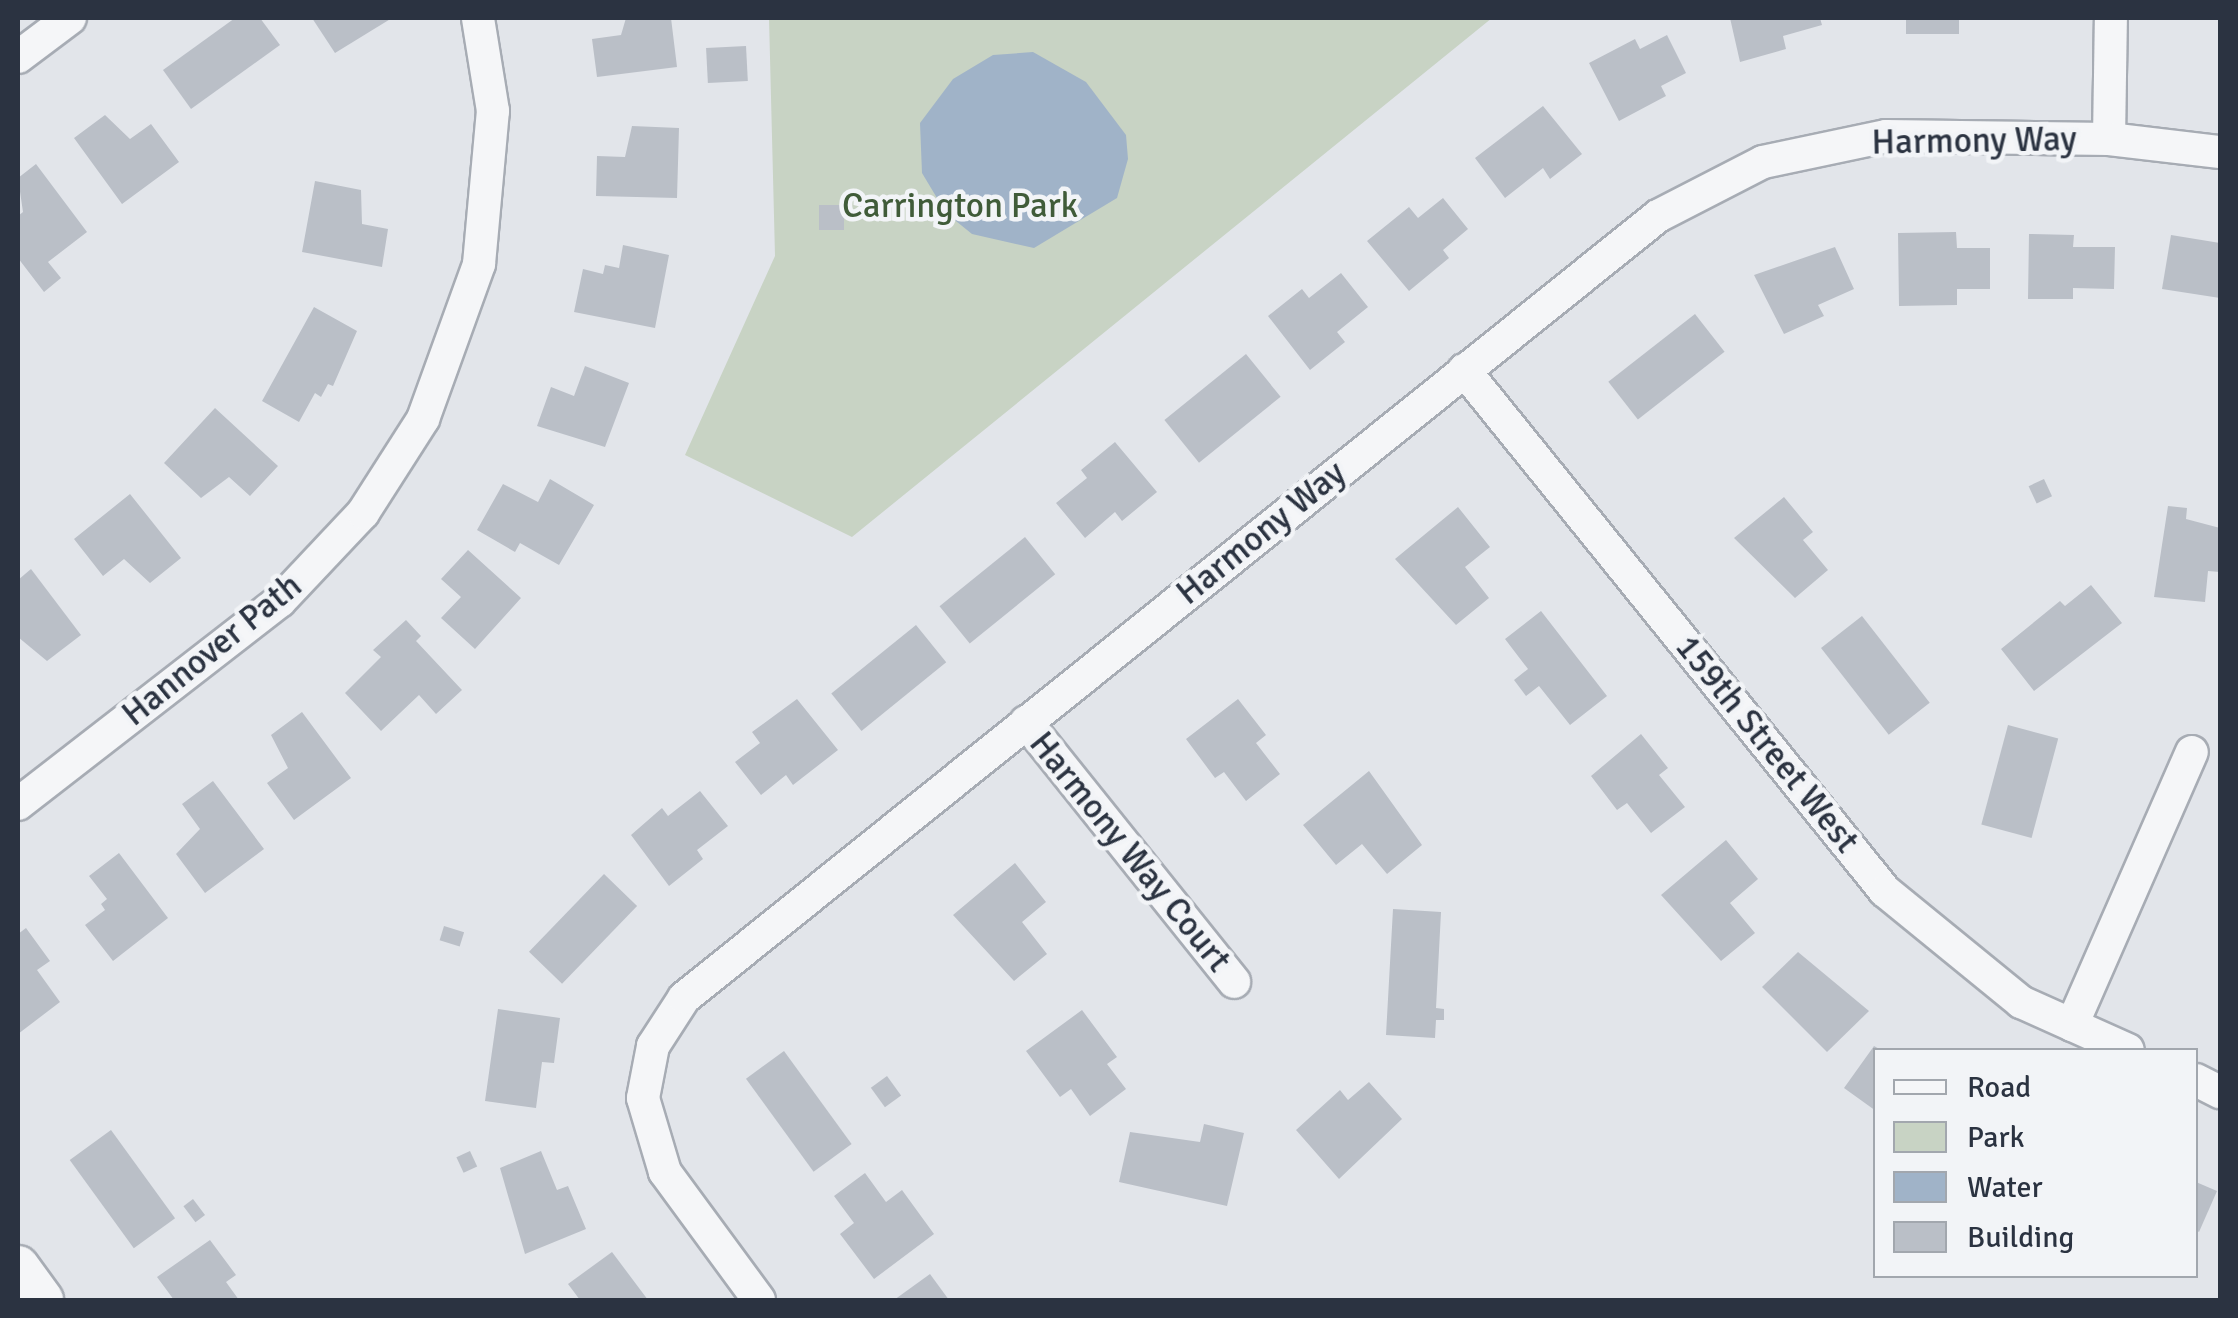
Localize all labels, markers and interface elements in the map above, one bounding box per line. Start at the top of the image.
street label: Harmony Way [1871,118,2077,164]
park label: Carrington Park [842,185,1078,227]
street label: Harmony Way [1168,452,1354,614]
street label: Hannover Path [114,565,310,735]
street label: 159th Street West [1666,627,1868,861]
street label: Harmony Way Court [1020,723,1240,981]
legend [1873,1048,2198,1278]
text: Road [1967,1069,2031,1106]
text: Park [1967,1119,2025,1156]
text: Water [1967,1169,2043,1206]
text: Building [1967,1219,2074,1256]

